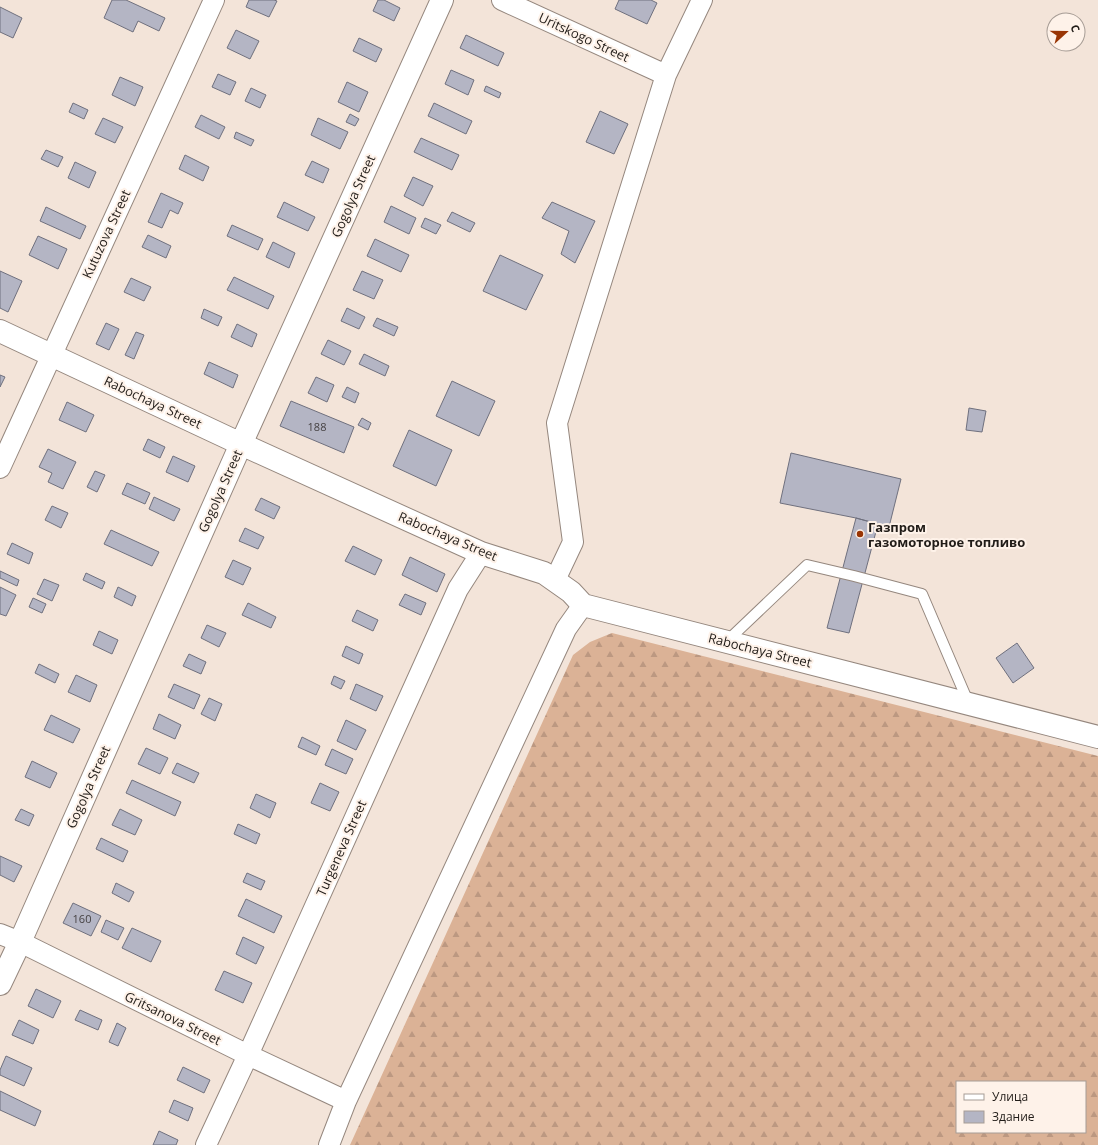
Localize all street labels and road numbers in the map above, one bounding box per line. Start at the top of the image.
street label: Uritskogo Street [536,8,633,66]
street label: Gogolya Street [327,151,379,240]
street label: Kutuzova Street [78,186,135,281]
street label: Rabochaya Street [101,371,205,433]
street label: Gogolya Street [194,446,246,535]
street label: Rabochaya Street [396,507,501,565]
street label: Rabochaya Street [706,628,814,672]
street label: Gogolya Street [62,742,114,831]
street label: Turgeneva Street [312,797,370,899]
street label: Gritsanova Street [122,987,225,1049]

